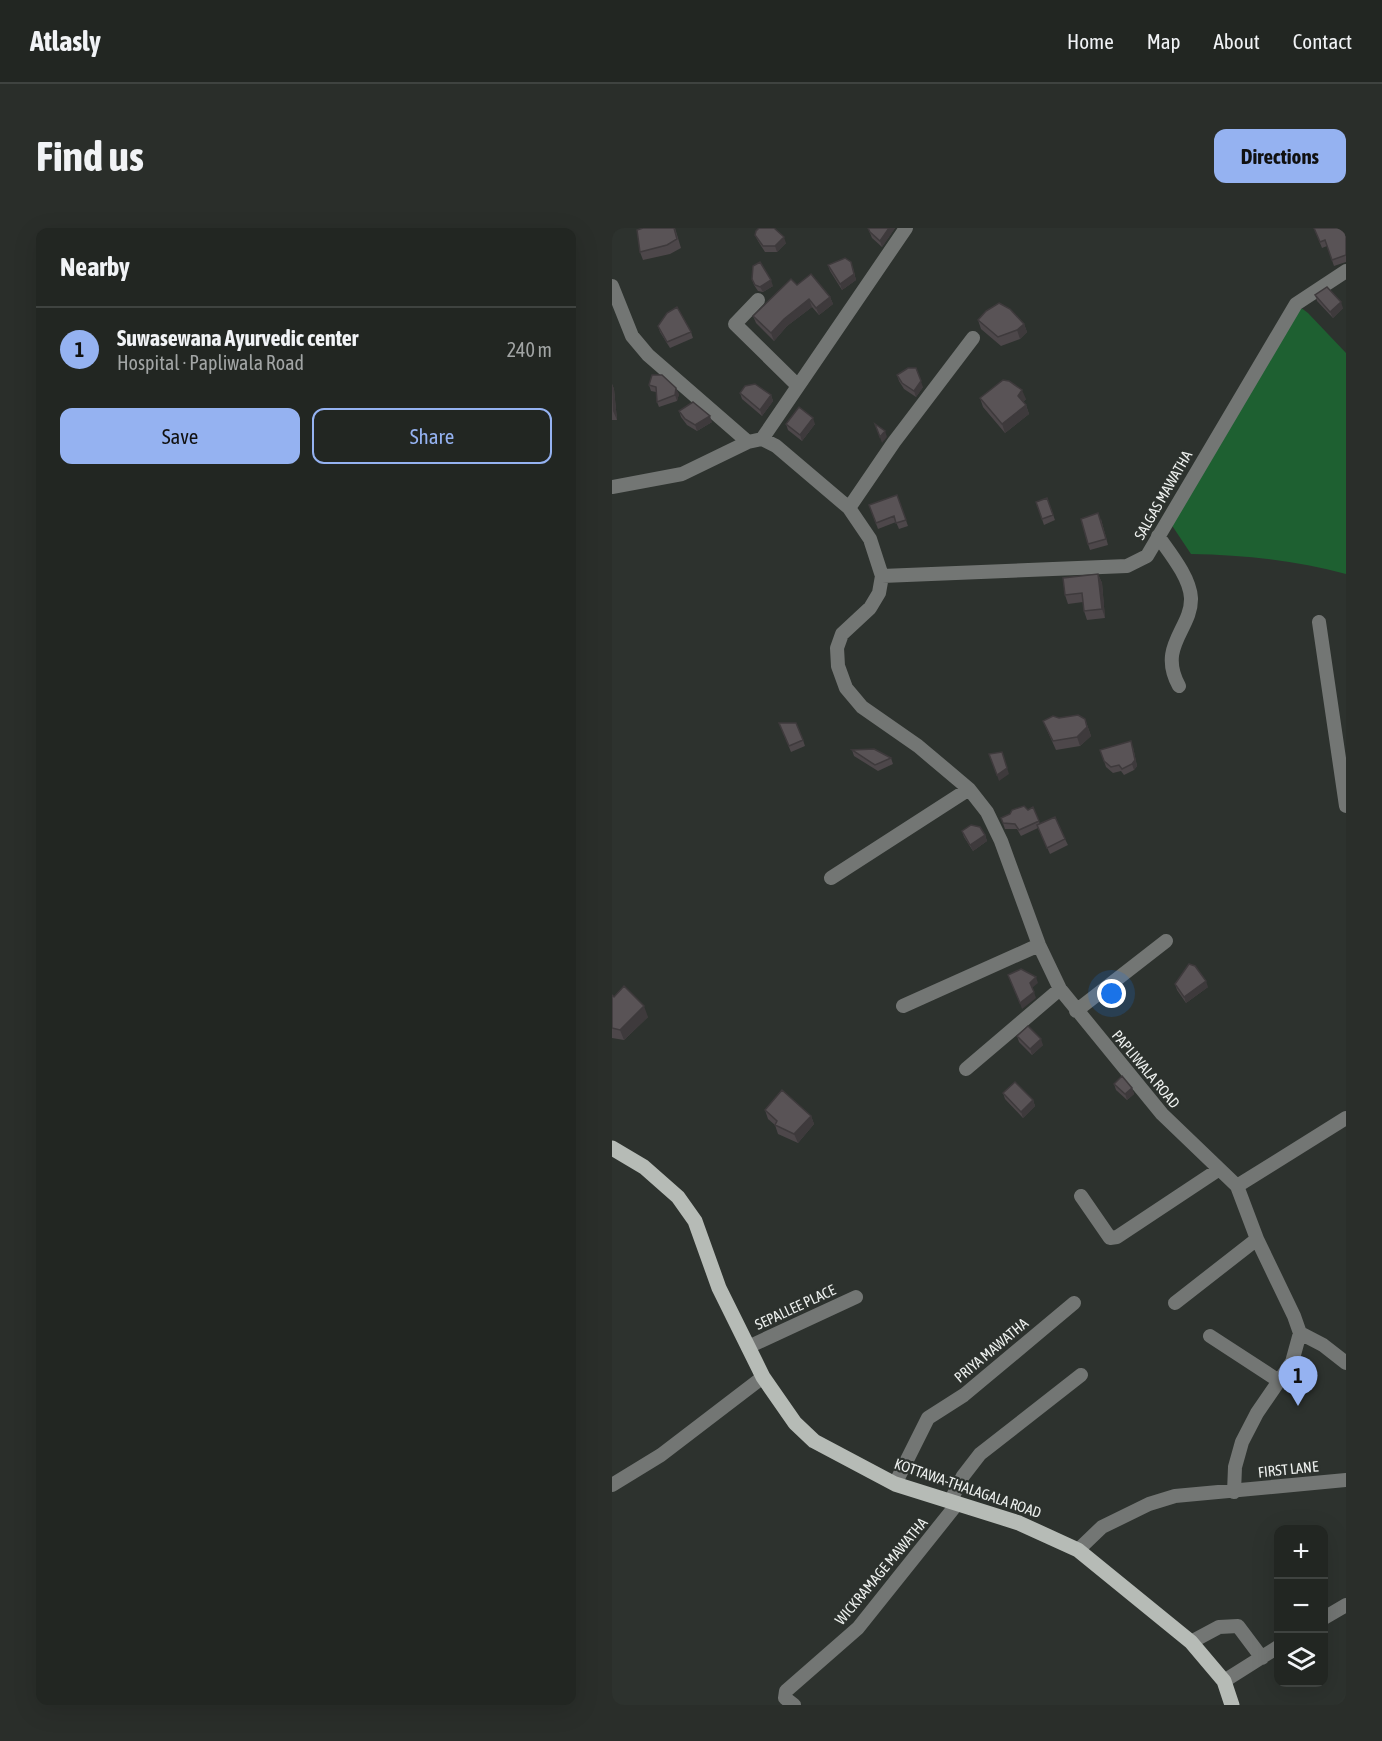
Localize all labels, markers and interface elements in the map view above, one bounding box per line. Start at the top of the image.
text: Atlasly [30,25,101,57]
text: Home [1067,29,1114,53]
text: Map [1147,29,1181,53]
text: About [1214,29,1260,53]
text: Contact [1293,29,1352,53]
button: Directions [1214,129,1346,183]
text: Find us [36,132,144,180]
text: Nearby [60,252,130,282]
text: Suwasewana Ayurvedic center [117,325,358,351]
text: 1 [75,338,84,361]
text: 240 m [507,338,552,361]
text: Hospital · Papliwala Road [117,351,304,374]
button: Save [60,408,300,464]
button: Share [312,408,552,464]
street label: SALGAS MAWATHA [1131,447,1196,543]
your location [1097,979,1126,1008]
street label: PAPLIWALA ROAD [1109,1027,1183,1111]
street label: SEPALLEE PLACE [752,1281,839,1333]
street label: PRIYA MAWATHA [951,1314,1032,1386]
pin: 1 [1278,1356,1318,1406]
street label: KOTTAWA-THALAGALA ROAD [892,1455,1044,1521]
street label: FIRST LANE [1257,1457,1320,1481]
street label: WICKRAMAGE MAWATHA [831,1514,931,1628]
map controls [1274,1525,1328,1687]
button: + [1274,1525,1328,1579]
button: − [1274,1579,1328,1633]
button: layers [1274,1633,1328,1687]

